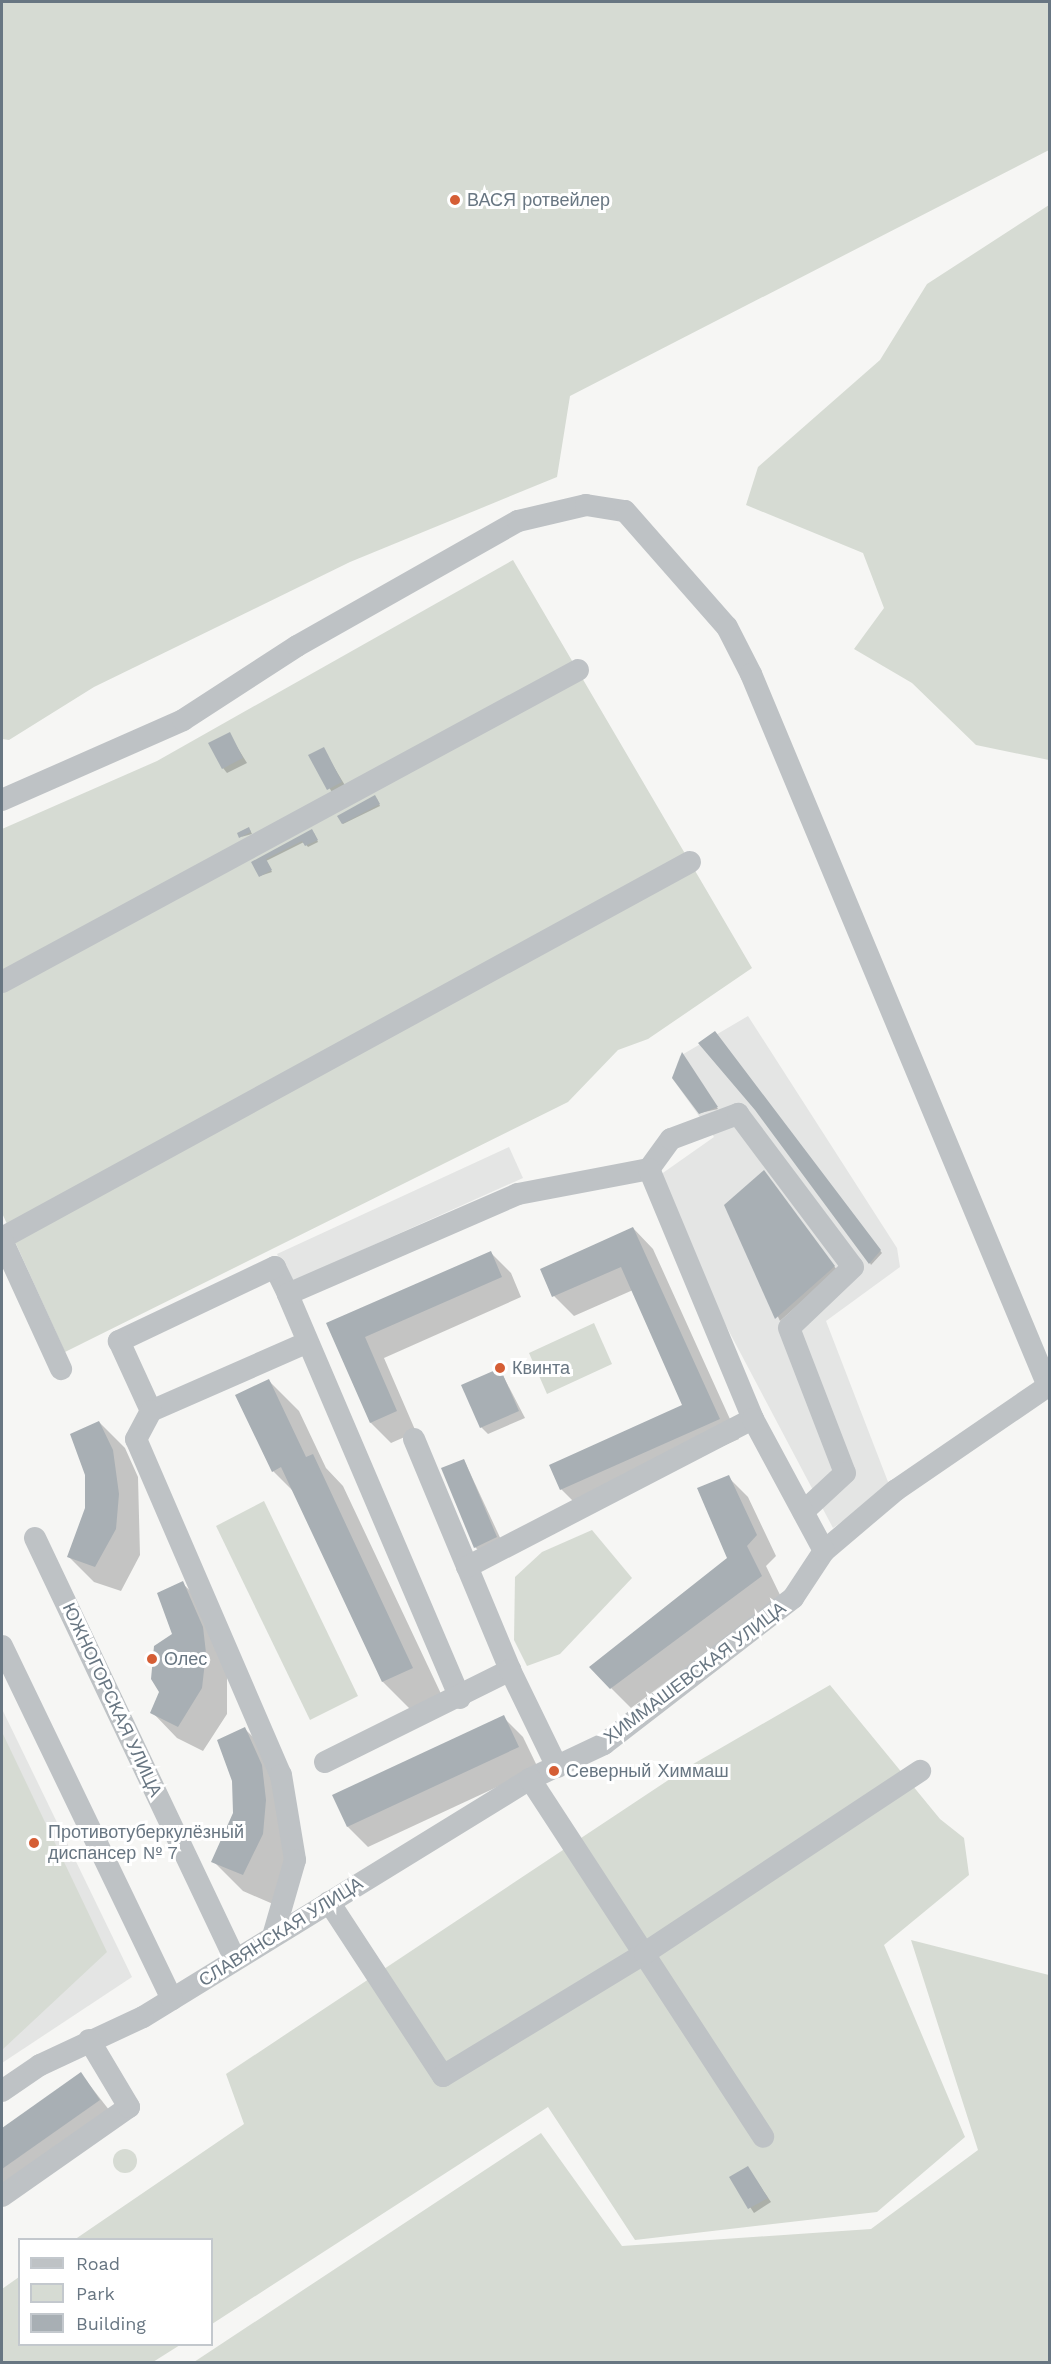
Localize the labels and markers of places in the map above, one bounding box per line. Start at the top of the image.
place label: ВАСЯ ротвейлер [467,189,610,211]
marker: ВАСЯ ротвейлер [448,193,462,207]
place label: Квинта [512,1357,570,1379]
marker: Квинта [493,1361,507,1375]
place label: Олес [164,1648,207,1670]
marker: Олес [145,1652,159,1666]
place label: Северный Химмаш [566,1760,729,1782]
marker: Северный Химмаш [547,1764,561,1778]
place label: Противотуберкулёзный диспансер № 7 [48,1822,244,1864]
marker: Противотуберкулёзный диспансер № 7 [25,1834,43,1852]

